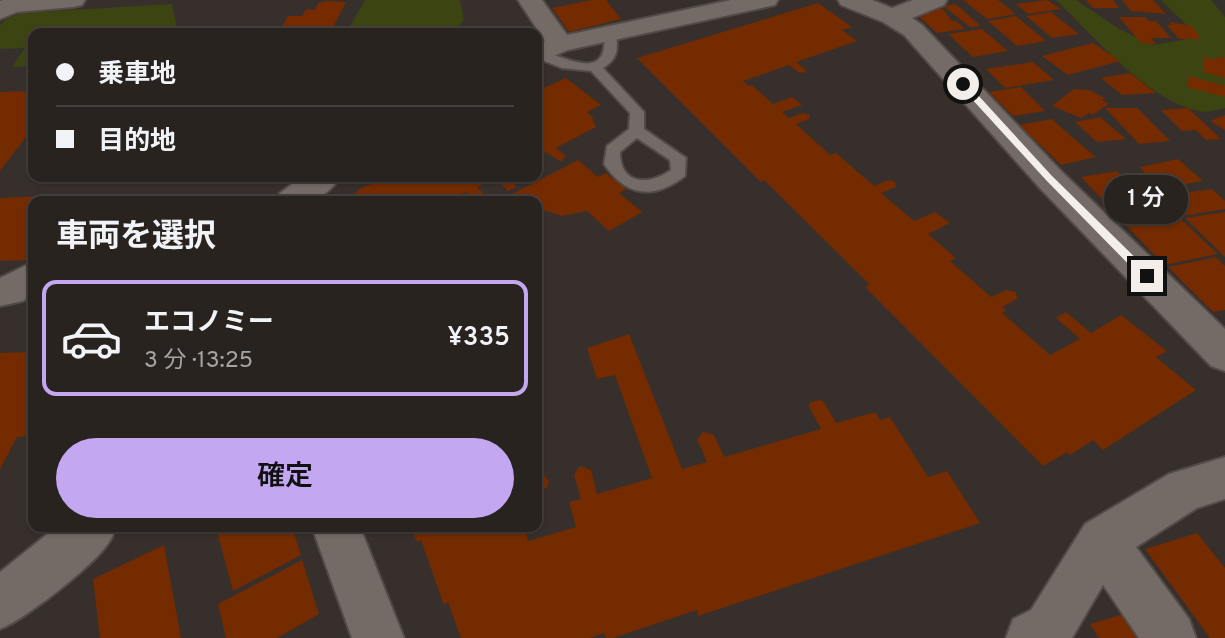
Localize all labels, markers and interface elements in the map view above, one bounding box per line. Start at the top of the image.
text: 乗車地 [98,59,176,92]
route start [947,68,979,100]
text: 目的地 [98,126,176,159]
callout: 1 分 [1105,174,1189,224]
text: 1 分 [1127,185,1165,214]
text: 車両を選択 [56,218,216,258]
route end [1131,260,1163,292]
icon: car [60,307,123,370]
text: エコノミー [144,307,274,340]
text: ¥335 [447,322,510,355]
text: 3 分 · 13:25 [144,347,253,376]
button: 確定 [56,438,514,518]

